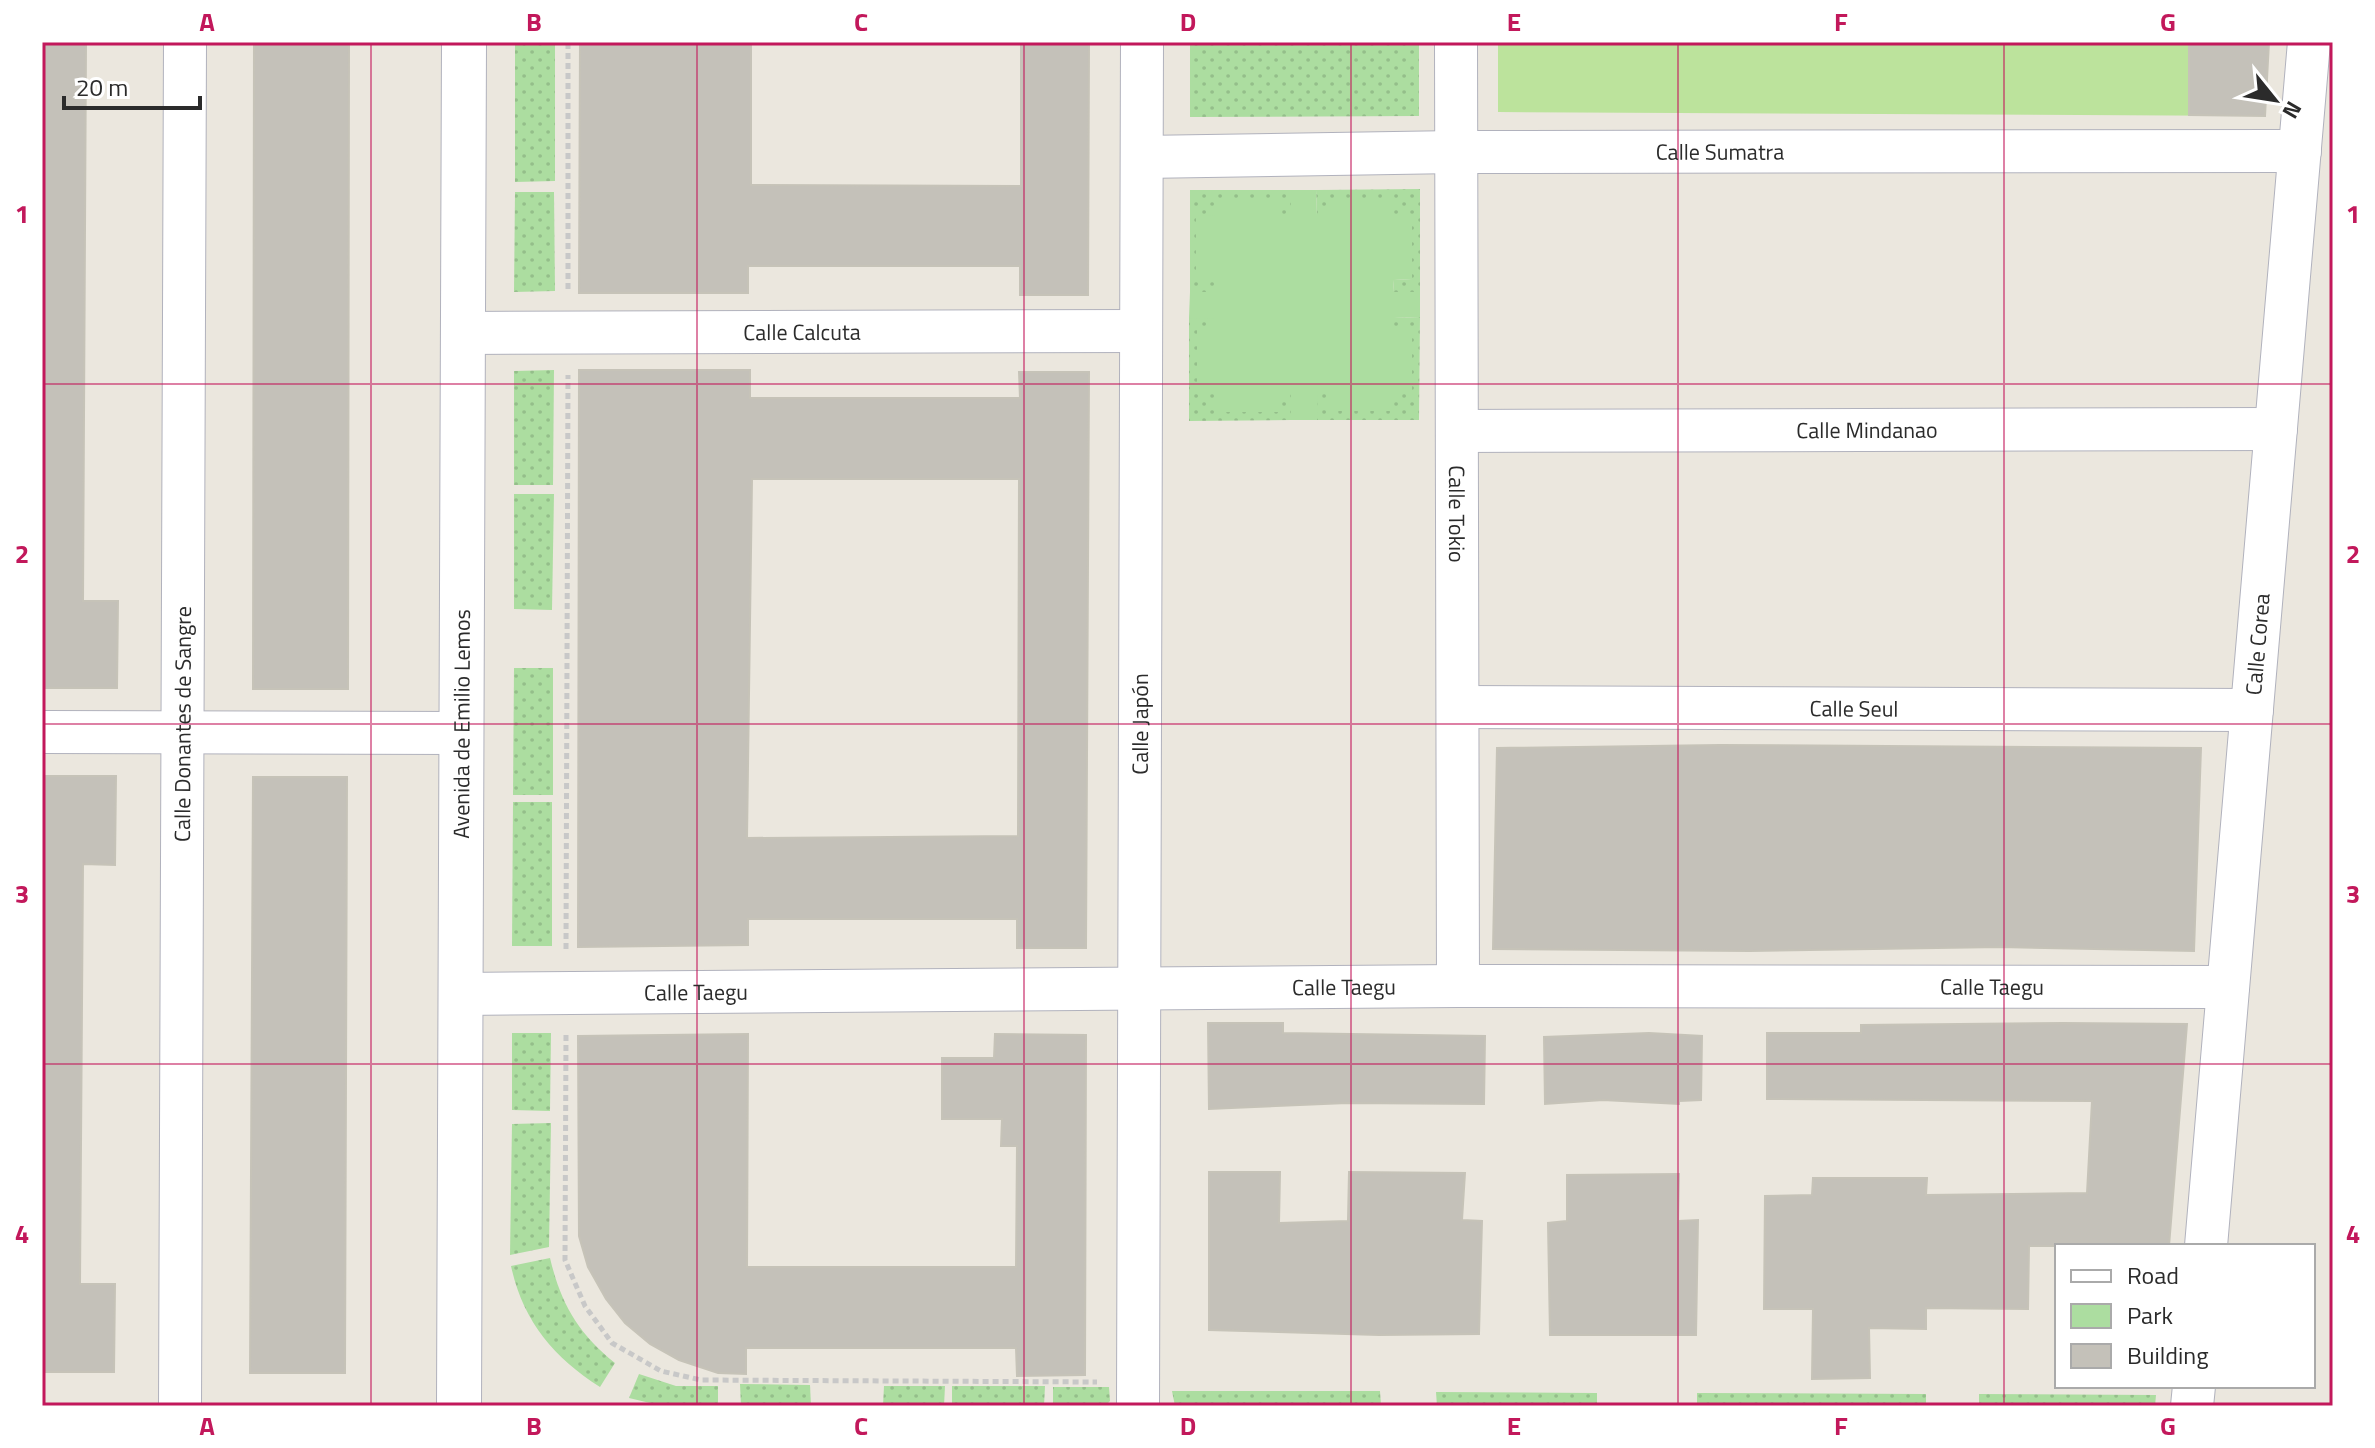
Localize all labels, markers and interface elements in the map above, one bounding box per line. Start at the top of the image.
text: A [199,2,215,41]
text: B [526,2,542,41]
text: C [854,2,868,41]
text: D [1180,2,1196,41]
text: E [1507,2,1521,41]
text: F [1834,2,1848,41]
text: G [2160,2,2176,41]
scale bar [64,60,200,110]
north arrow [2235,60,2315,140]
text: 20 m [76,69,128,105]
text: N [2274,95,2311,125]
street label: Calle Sumatra [1656,135,1784,169]
text: 1 [15,194,29,233]
text: 1 [2346,194,2360,233]
street label: Calle Calcuta [743,315,861,349]
street label: Calle Mindanao [1796,413,1938,447]
street label: Calle Tokio [1440,465,1474,563]
text: 2 [15,534,29,573]
text: 2 [2346,534,2360,573]
street label: Calle Corea [2236,592,2279,697]
street label: Calle Donantes de Sangre [165,606,200,842]
street label: Avenida de Emilio Lemos [444,609,479,839]
street label: Calle Japón [1123,673,1157,775]
street label: Calle Seul [1809,691,1899,726]
text: 3 [15,874,29,913]
text: 3 [2346,874,2360,913]
street label: Calle Taegu [1292,969,1396,1004]
street label: Calle Taegu [1940,970,2044,1004]
street label: Calle Taegu [644,975,748,1010]
text: 4 [15,1214,29,1253]
text: 4 [2346,1214,2360,1253]
legend [2055,1244,2315,1388]
text: Road [2127,1257,2179,1293]
text: Park [2127,1297,2173,1333]
text: Building [2127,1337,2209,1373]
text: A [199,1406,215,1445]
text: B [526,1406,542,1445]
text: C [854,1406,868,1445]
text: D [1180,1406,1196,1445]
text: E [1507,1406,1521,1445]
text: F [1834,1406,1848,1445]
text: G [2160,1406,2176,1445]

